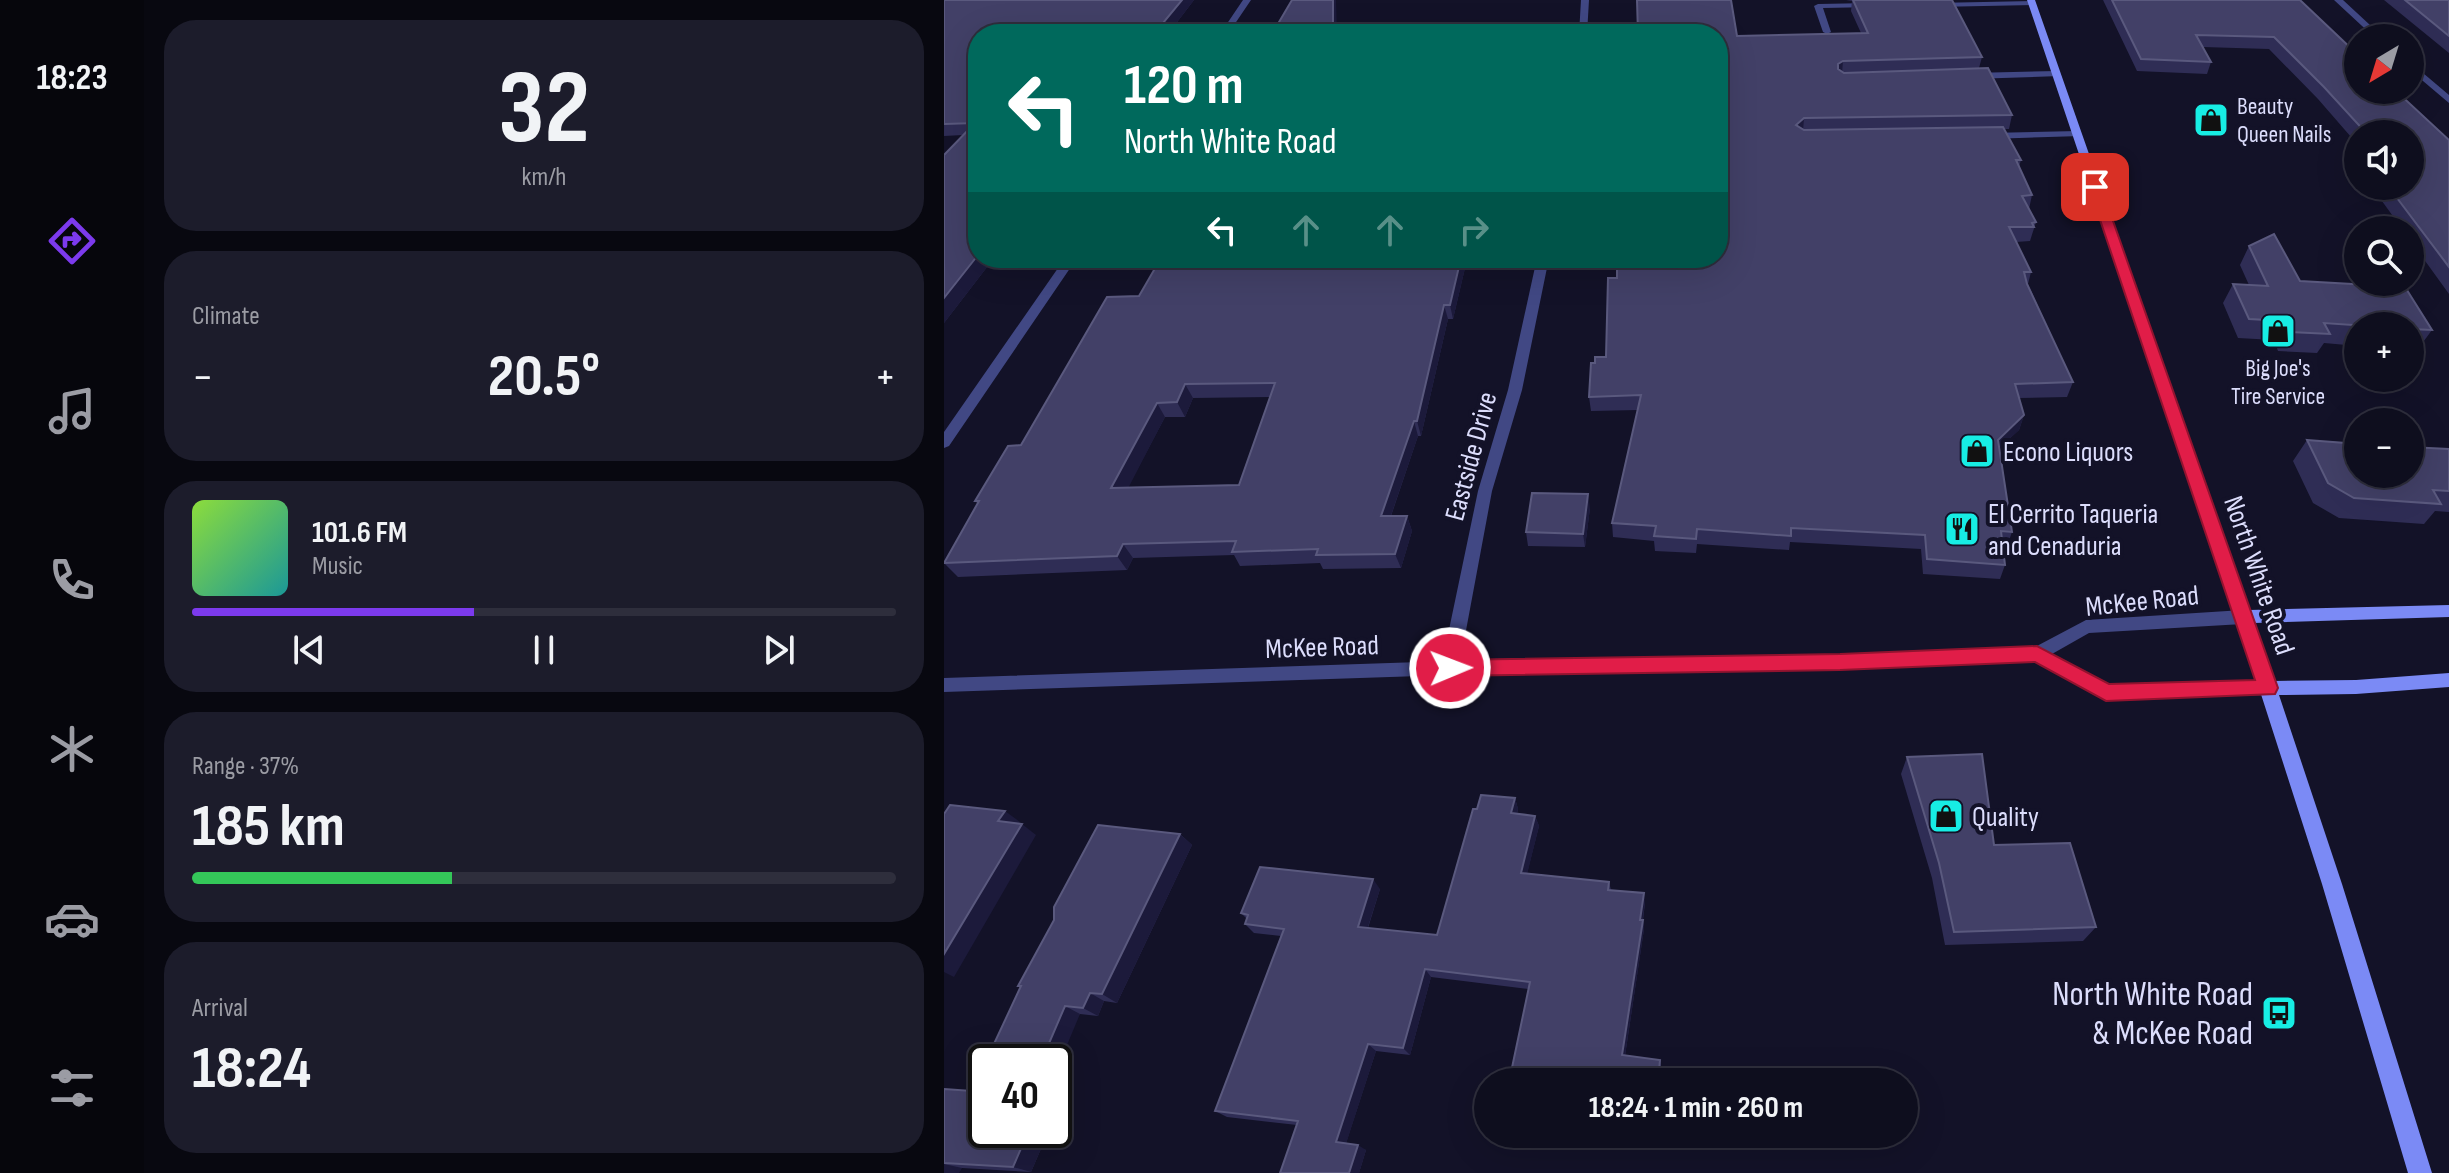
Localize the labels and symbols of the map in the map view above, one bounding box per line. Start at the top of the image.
north arrow [2344,24,2424,104]
place label: Beauty Queen Nails [2237,92,2331,149]
shop icon: Beauty Queen Nails [2192,101,2230,139]
pin [2061,153,2129,221]
shop icon: Big Joe's Tire Service [2259,312,2297,350]
place label: Big Joe's Tire Service [2231,354,2325,411]
street label: Eastside Drive [1438,388,1504,524]
shop icon: Econo Liquors [1958,432,1996,470]
place label: Econo Liquors [2003,436,2133,469]
street label: North White Road [2216,492,2301,659]
place label: El Cerrito Taqueria and Cenaduria [1988,498,2158,563]
restaurant icon: El Cerrito Taqueria and Cenaduria [1943,510,1981,548]
street label: McKee Road [2084,579,2200,624]
position arrow [1408,626,1492,710]
street label: McKee Road [1265,629,1379,666]
shop icon: Quality [1927,797,1965,835]
place label: Quality [1972,801,2039,834]
place label: North White Road & McKee Road [2052,974,2253,1054]
bus stop icon: North White Road & McKee Road [2260,994,2298,1032]
speed limit sign: 40 [968,1044,1072,1148]

